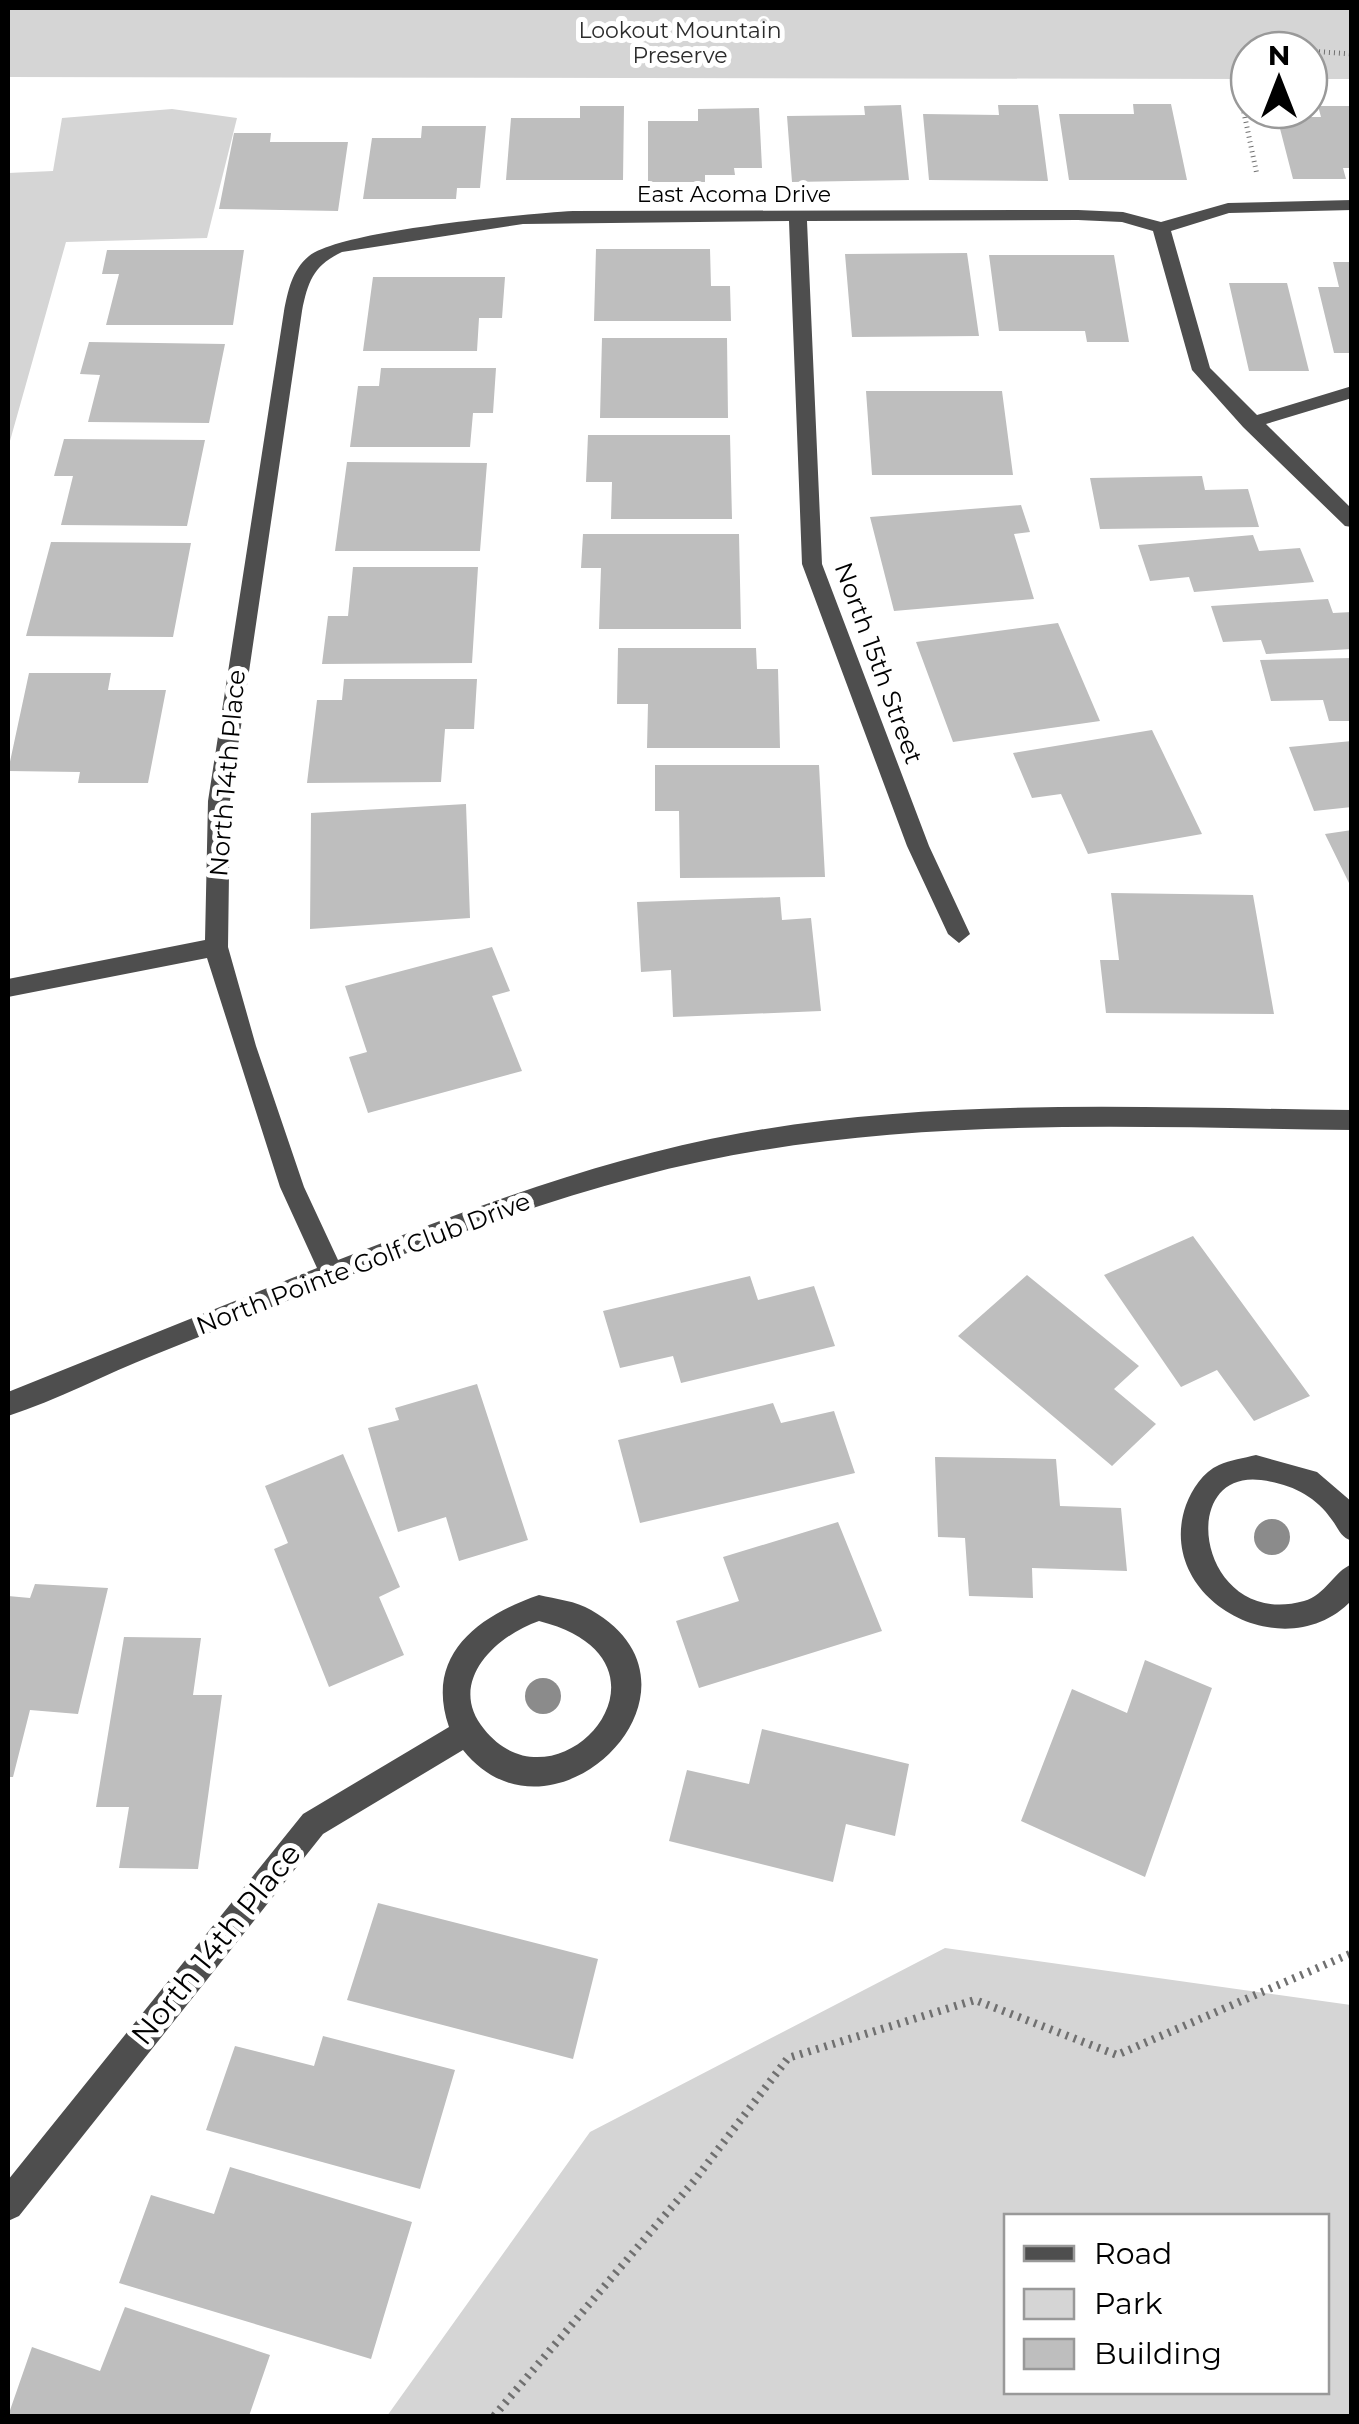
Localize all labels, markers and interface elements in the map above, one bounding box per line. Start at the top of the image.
park label: Lookout Mountain Preserve [578,17,782,69]
north arrow [1229,30,1329,130]
text: N [1268,38,1290,72]
street label: East Acoma Drive [637,181,831,208]
street label: North 15th Street [829,558,929,768]
street label: North 14th Place [203,668,251,878]
street label: North Pointe Golf Club Drive [192,1185,534,1341]
street label: North 14th Place [123,1836,309,2052]
legend [1004,2214,1329,2394]
text: Road [1094,2235,1172,2272]
text: Park [1094,2285,1163,2322]
text: Building [1094,2335,1222,2372]

